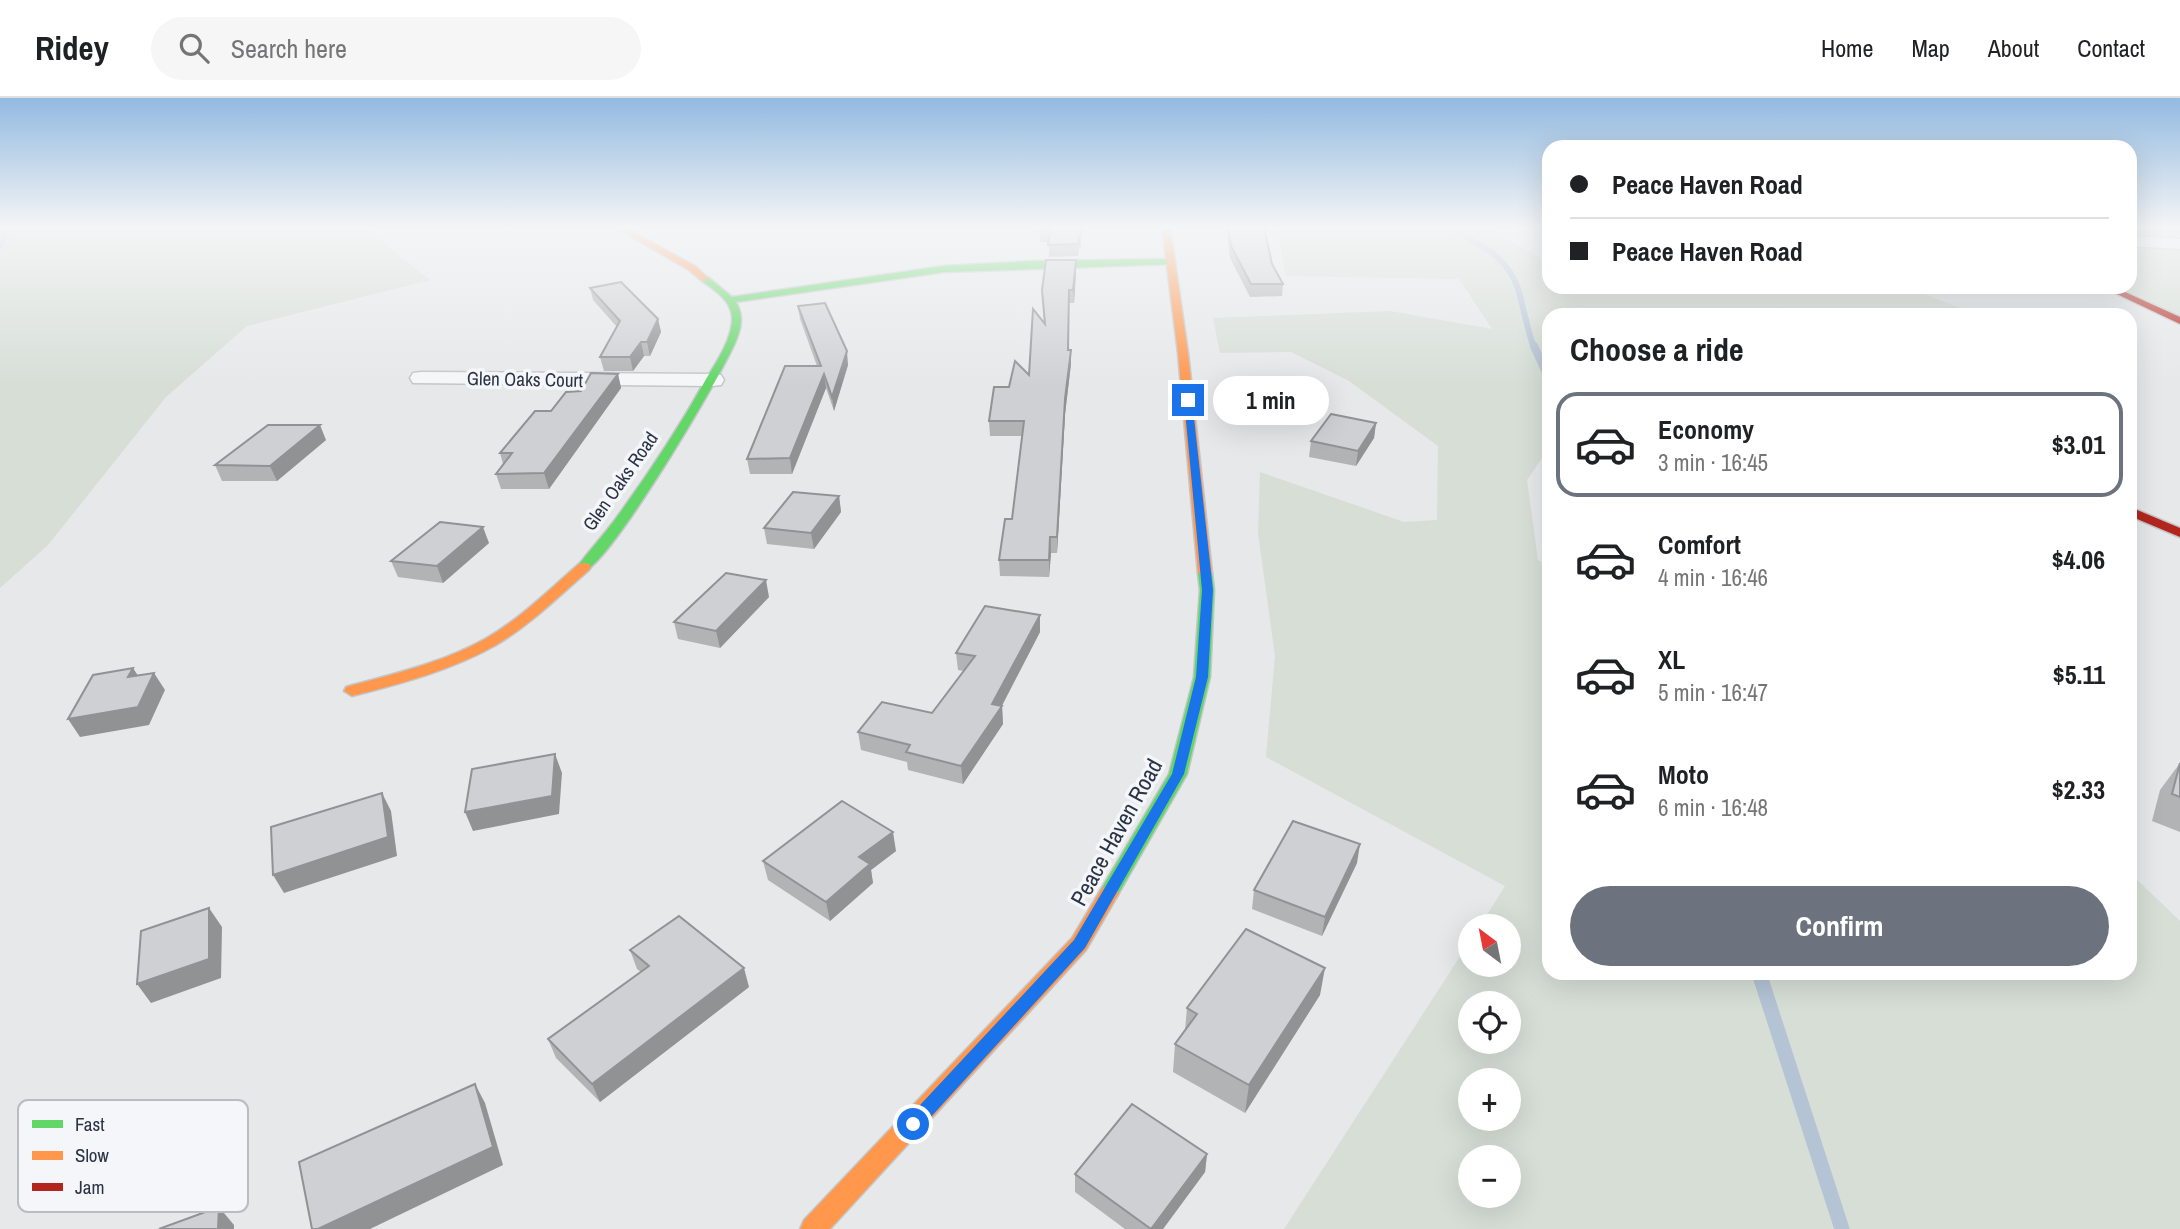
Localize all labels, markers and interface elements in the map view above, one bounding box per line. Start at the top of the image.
search box [151,17,641,80]
text: Ridey [35,26,109,70]
icon: search [175,29,213,67]
text: Search here [231,31,347,66]
text: Home [1821,32,1873,64]
text: Map [1911,32,1950,64]
text: About [1988,32,2039,64]
text: Contact [2077,32,2145,64]
text: Peace Haven Road [1612,167,1803,202]
text: Peace Haven Road [1612,234,1803,269]
text: Choose a ride [1570,328,1744,371]
street label: Glen Oaks Court [467,365,584,393]
callout: 1 min [1212,376,1328,424]
route end [1172,384,1204,416]
text: 1 min [1246,385,1296,416]
text: Economy [1658,412,1754,447]
icon: car [1574,413,1637,476]
street label: Glen Oaks Road [576,426,664,536]
text: $3.01 [2052,427,2105,462]
text: 3 min · 16:45 [1658,447,1768,478]
text: Comfort [1658,527,1741,562]
icon: car [1574,528,1637,591]
text: $4.06 [2052,542,2105,577]
text: 4 min · 16:46 [1658,562,1768,593]
text: XL [1658,642,1685,677]
icon: car [1574,643,1637,706]
text: $5.11 [2053,657,2105,692]
text: 5 min · 16:47 [1658,677,1768,708]
street label: Peace Haven Road [1063,753,1169,911]
text: Moto [1658,757,1709,792]
icon: car [1574,758,1637,821]
text: $2.33 [2052,772,2105,807]
text: 6 min · 16:48 [1658,792,1768,823]
button: Confirm [1570,886,2109,966]
north arrow [1458,914,1521,976]
map controls [1458,914,1521,1208]
button: locate [1458,991,1521,1054]
button: + [1458,1068,1521,1131]
legend [18,1100,248,1212]
route start [897,1108,929,1140]
text: Fast [75,1111,105,1137]
text: Slow [75,1142,110,1168]
button: − [1458,1145,1521,1208]
text: Jam [75,1174,104,1200]

